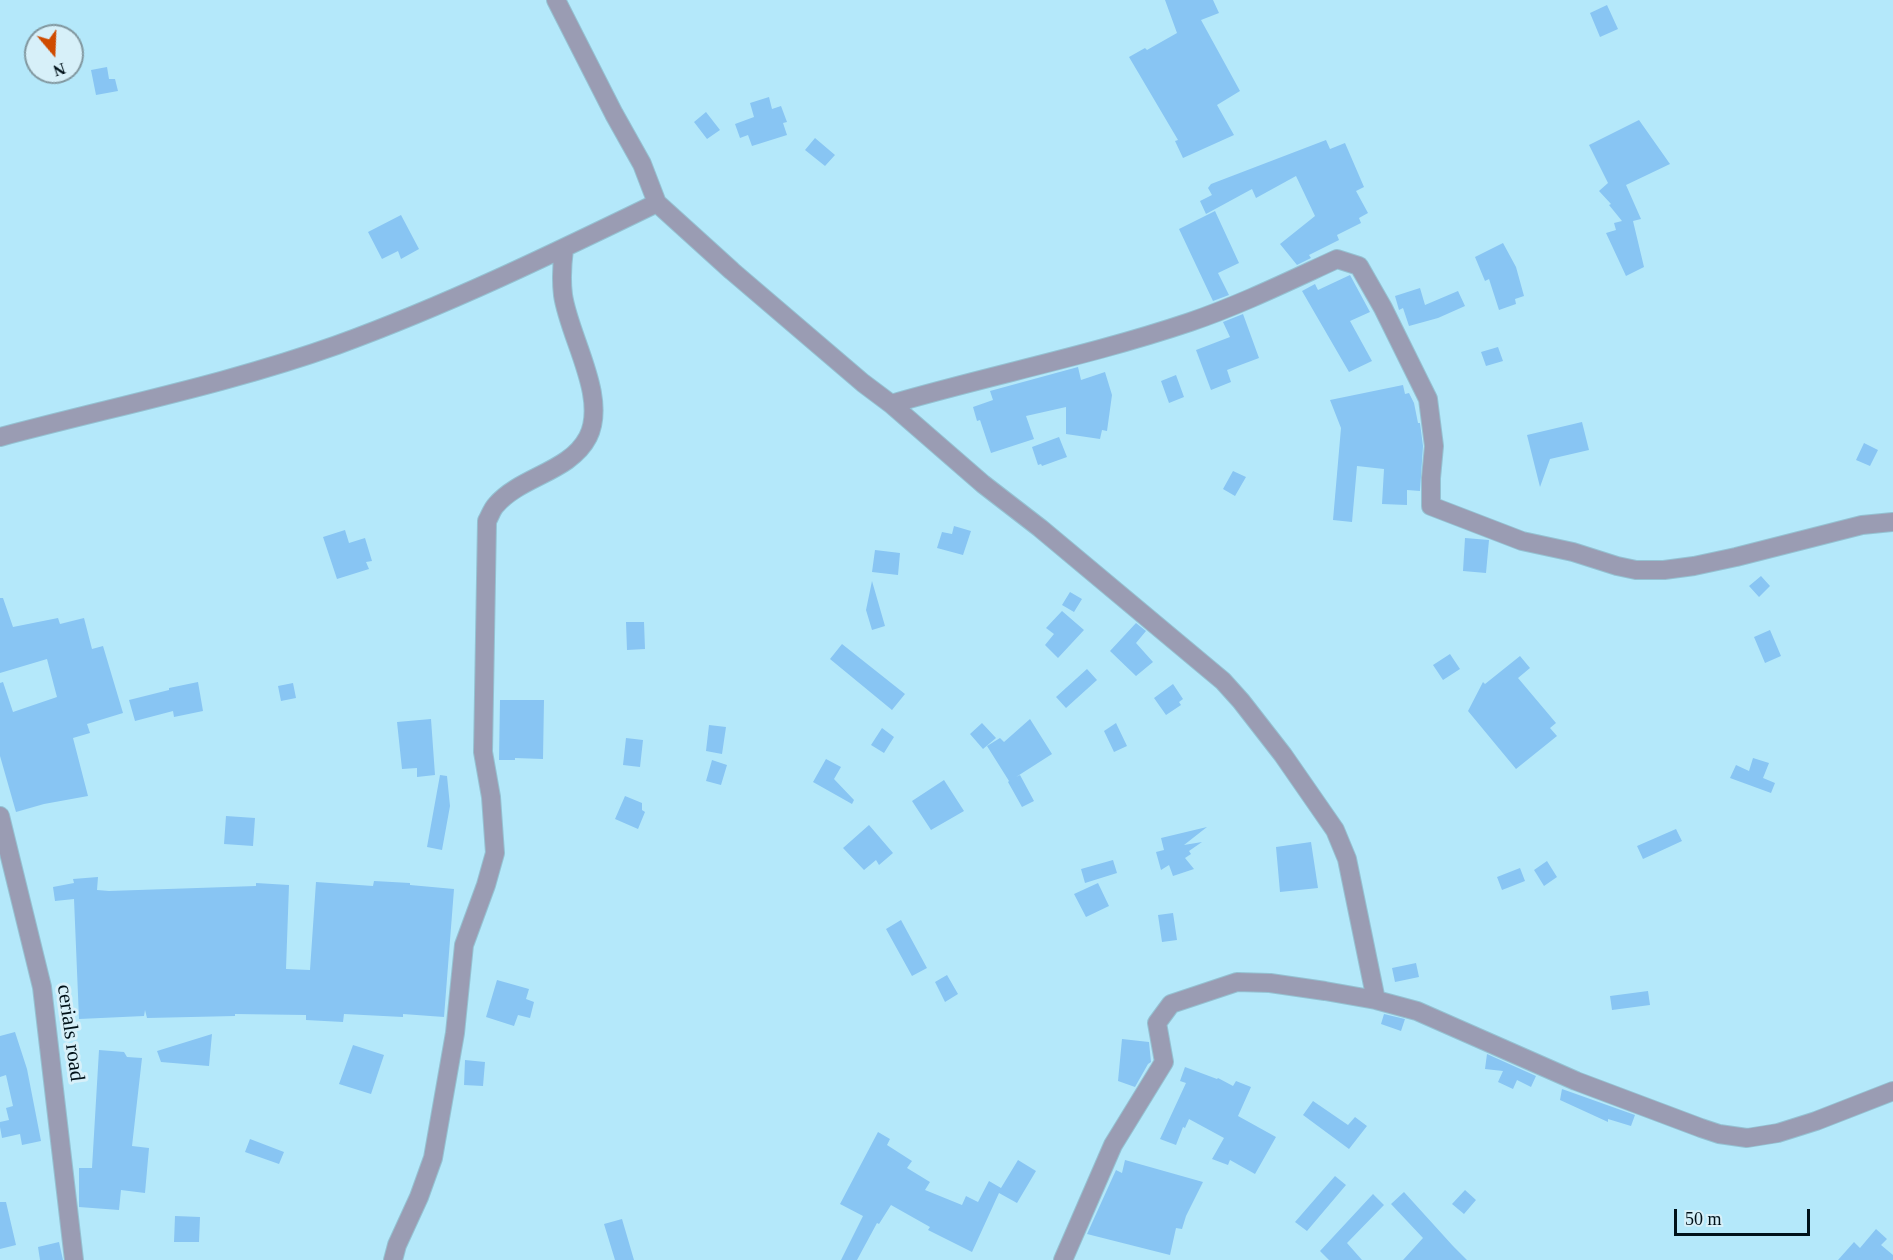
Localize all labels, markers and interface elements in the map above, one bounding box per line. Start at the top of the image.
north arrow [24,24,84,84]
text: N [51,60,68,80]
street label: cerials road [51,983,89,1083]
scale bar [1677,1197,1814,1235]
text: 50 m [1685,1209,1722,1229]

